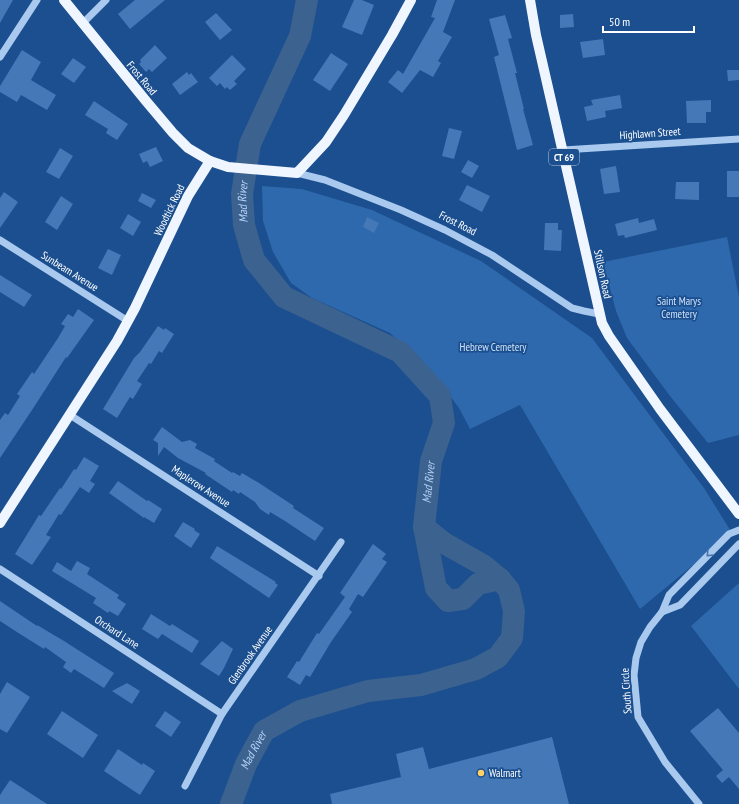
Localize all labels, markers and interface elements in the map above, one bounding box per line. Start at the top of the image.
scale bar [603,8,694,34]
text: 50 m [609,14,630,29]
street label: Frost Road [124,58,160,98]
street label: Highlawn Street [619,124,681,142]
road number: CT 69 [549,149,579,165]
water label: Mad River [234,179,251,223]
street label: Woodtick Road [150,182,188,238]
street label: Frost Road [437,208,479,238]
street label: Sunbeam Avenue [39,248,102,294]
street label: Stillson Road [591,248,615,300]
park label: Saint Marys Cemetery [657,294,701,321]
park label: Hebrew Cemetery [460,340,527,354]
water label: Mad River [419,459,438,504]
street label: Maplerow Avenue [169,462,233,510]
one-way arrow [706,549,714,557]
street label: Orchard Lane [92,612,142,652]
street label: Glenbrook Avenue [225,623,276,687]
street label: South Circle [617,667,635,714]
water label: Mad River [237,727,270,772]
place label: Walmart [489,766,521,780]
marker: Walmart [476,768,486,778]

